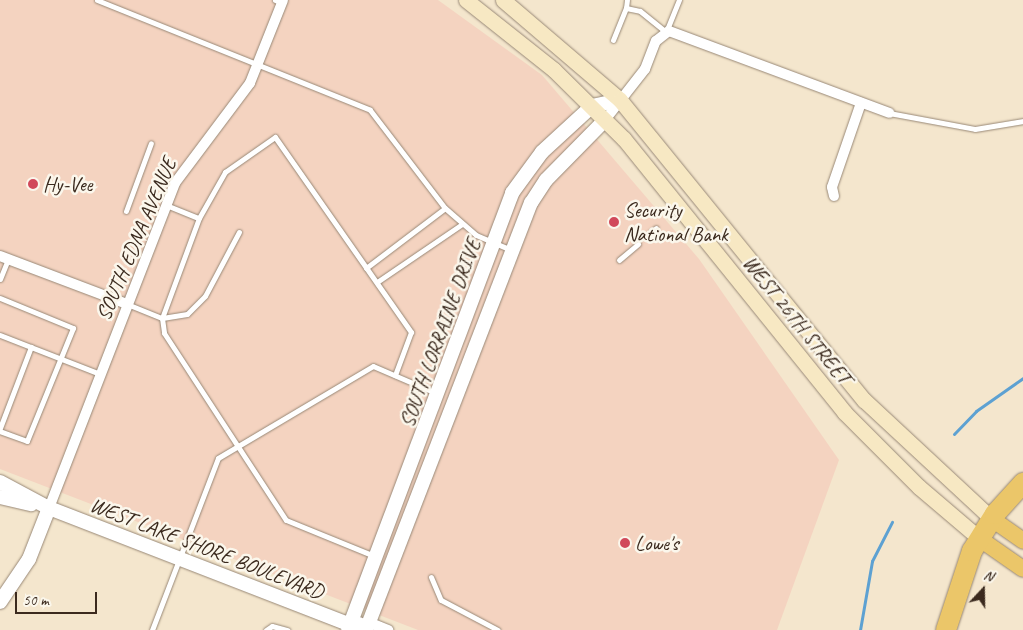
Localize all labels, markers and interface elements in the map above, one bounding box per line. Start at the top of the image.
street label: SOUTH EDNA AVENUE [91,155,181,323]
place label: Hy-Vee [43,171,92,197]
marker: Hy-Vee [27,178,39,190]
place label: Security National Bank [624,197,729,247]
marker: Security National Bank [608,216,620,228]
street label: SOUTH LORRAINE DRIVE [394,236,486,430]
street label: WEST 26TH STREET [738,251,856,389]
street label: WEST LAKE SHORE BOULEVARD [86,492,328,604]
place label: Lowe's [635,530,678,556]
marker: Lowe's [619,537,631,549]
north arrow [958,565,1008,615]
text: N [981,566,996,585]
scale bar [18,582,100,614]
text: 50 m [23,591,49,610]

